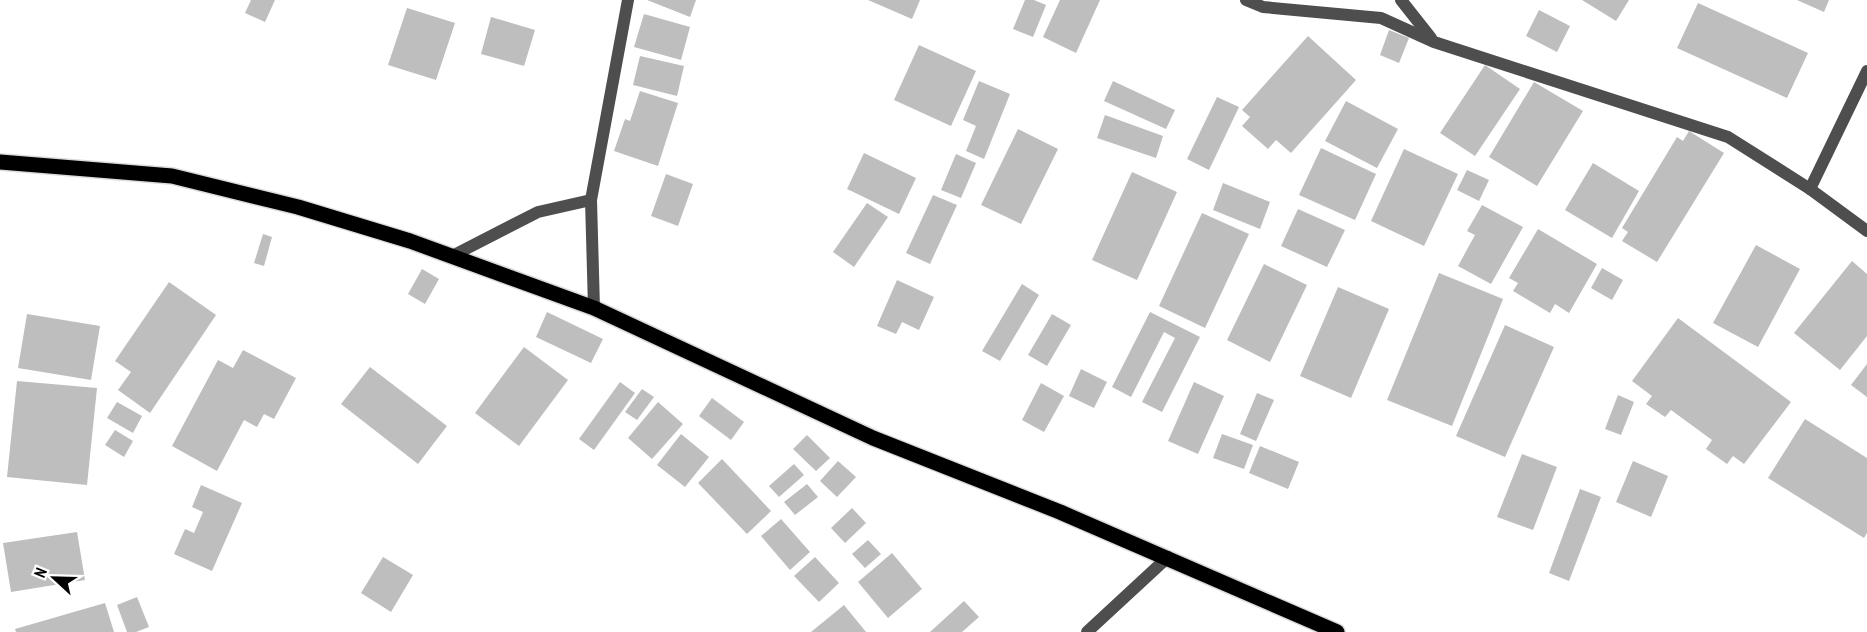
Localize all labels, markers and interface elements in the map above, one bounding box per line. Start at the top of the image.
north arrow [24,548,84,608]
text: N [29,565,51,580]

